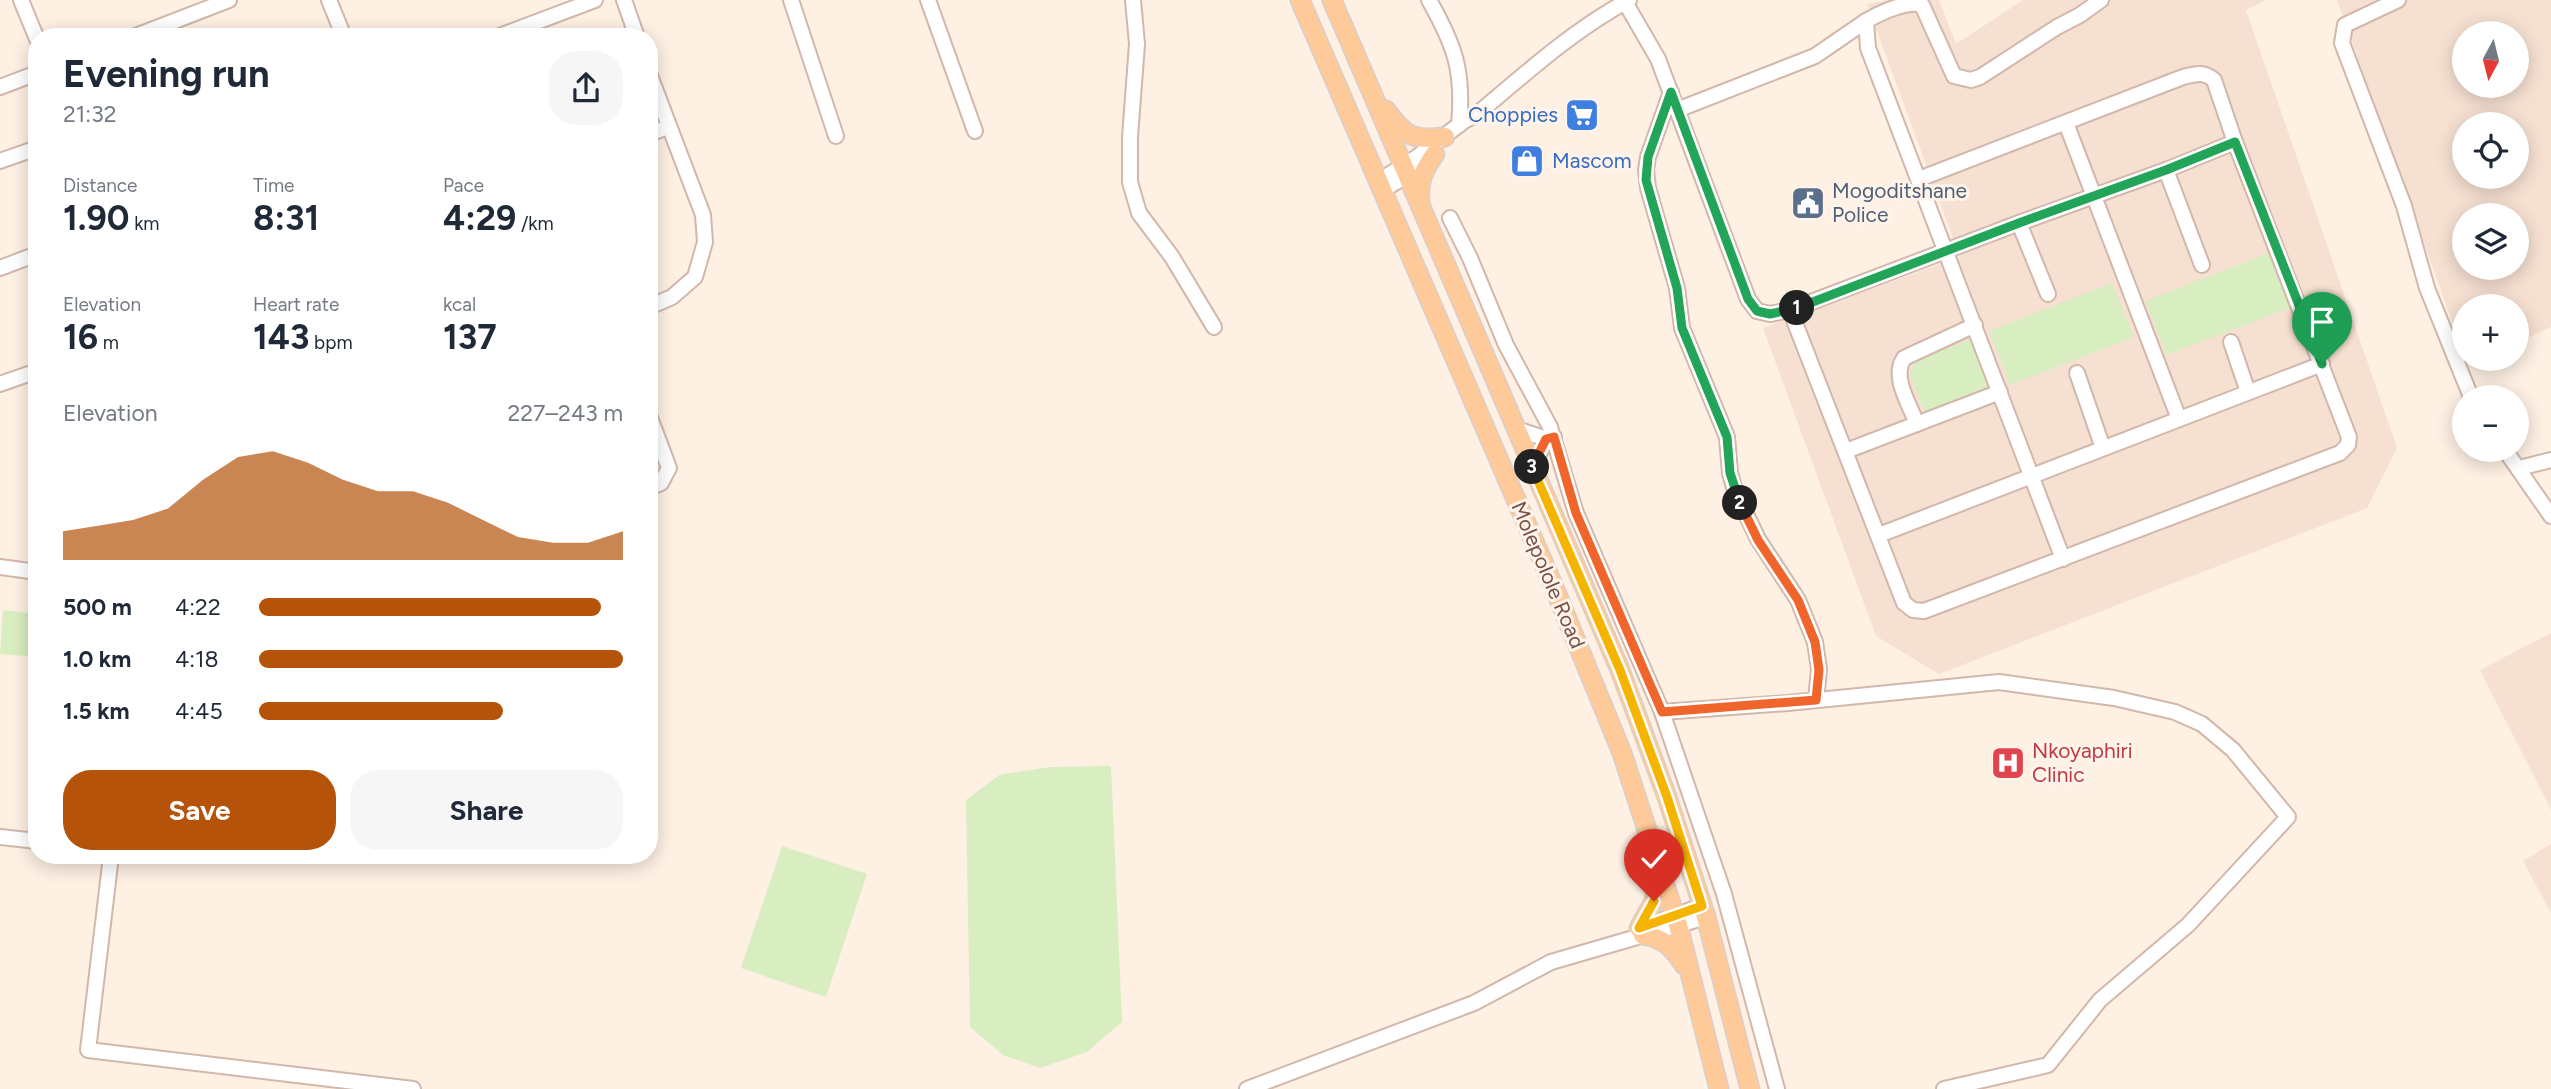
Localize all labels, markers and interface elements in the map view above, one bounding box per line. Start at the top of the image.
north arrow [2452,21,2529,98]
map controls [2452,21,2529,462]
text: Evening run [63,51,270,97]
button: share [549,51,623,125]
supermarket icon: Choppies [1563,96,1601,134]
text: 21:32 [63,100,117,128]
place label: Choppies [1468,102,1558,127]
button: locate [2452,112,2529,189]
shop icon: Mascom [1508,142,1546,180]
place label: Mascom [1552,148,1632,173]
text: Distance [63,174,137,197]
text: Time [253,174,294,197]
text: Pace [443,174,484,197]
place label: Mogoditshane Police [1832,178,1967,227]
public building icon: Mogoditshane Police [1789,184,1827,222]
text: 1.90 [63,197,129,239]
text: 8:31 [253,197,319,239]
text: 4:29 [443,197,516,239]
button: layers [2452,203,2529,280]
text: km [129,212,160,235]
text: /km [516,212,554,235]
pin: 1 [1780,290,1814,326]
pin [2292,292,2352,364]
text: Elevation [63,293,141,316]
text: Heart rate [253,293,339,316]
text: kcal [443,293,476,316]
button: + [2452,294,2529,371]
text: 1 [1792,296,1801,319]
icon: arrive [2303,303,2341,341]
text: 16 [63,316,98,358]
text: 143 [253,316,309,358]
text: 137 [443,316,497,358]
text: m [98,331,119,354]
text: bpm [309,331,353,354]
button: − [2452,385,2529,462]
text: Elevation [63,399,158,427]
text: 227–243 m [507,399,623,427]
pin: 3 [1514,449,1550,484]
text: 3 [1526,455,1537,478]
pin: 2 [1722,486,1758,520]
text: 2 [1734,491,1745,514]
street label: Molepolole Road [1506,498,1591,652]
text: 500 m [63,593,132,621]
text: 4:22 [175,593,221,621]
text: 1.0 km [63,645,131,673]
text: 4:18 [175,645,219,673]
text: 1.5 km [63,697,130,725]
text: 4:45 [175,697,223,725]
place label: Nkoyaphiri Clinic [2032,738,2133,787]
hospital icon: Nkoyaphiri Clinic [1989,744,2027,782]
button: Save [63,770,336,850]
button: Share [350,770,623,850]
pin [1624,829,1684,901]
icon: check [1635,840,1673,878]

